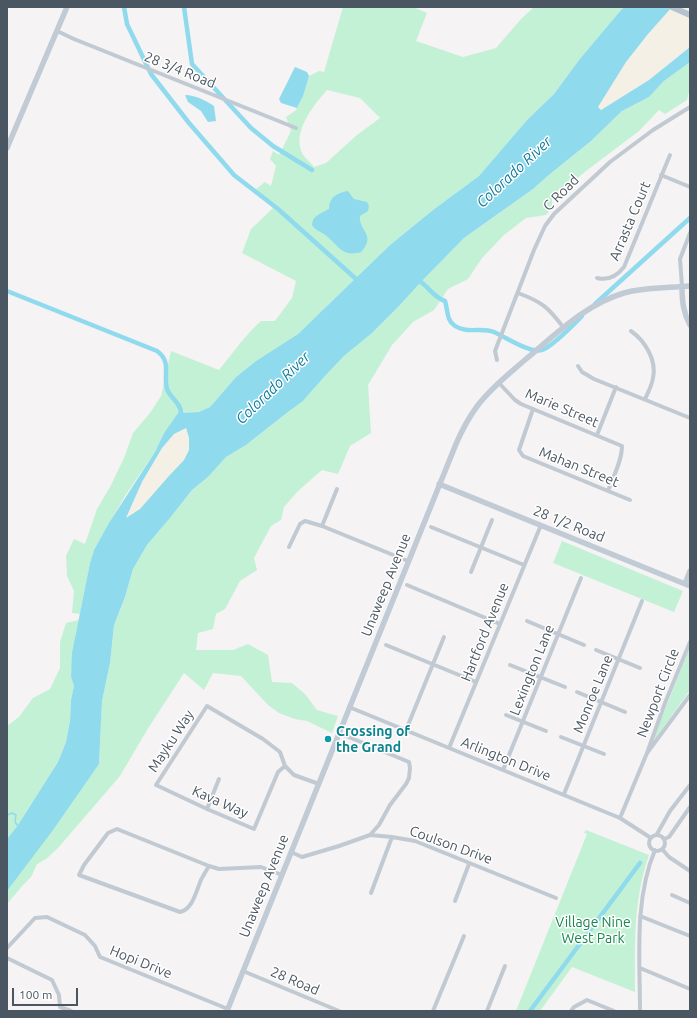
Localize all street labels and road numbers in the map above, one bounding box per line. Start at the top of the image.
street label: 28 3/4 Road [142,48,218,92]
street label: C Road [539,171,583,215]
street label: Arrasta Court [606,179,654,263]
street label: Marie Street [523,385,601,431]
street label: Mahan Street [537,443,621,491]
street label: 28 1/2 Road [531,502,607,546]
street label: Unaweep Avenue [358,531,414,639]
street label: Hartford Avenue [458,580,512,684]
street label: Lexington Lane [506,622,558,718]
street label: Newport Circle [633,646,683,740]
street label: Monroe Lane [570,652,616,736]
street label: Mayku Way [145,707,197,775]
street label: Arlington Drive [459,733,553,785]
street label: Kava Way [189,782,251,822]
street label: Coulson Drive [407,822,495,868]
street label: Unaweep Avenue [236,832,292,940]
street label: Hopi Drive [107,942,175,982]
street label: 28 Road [268,963,322,999]

